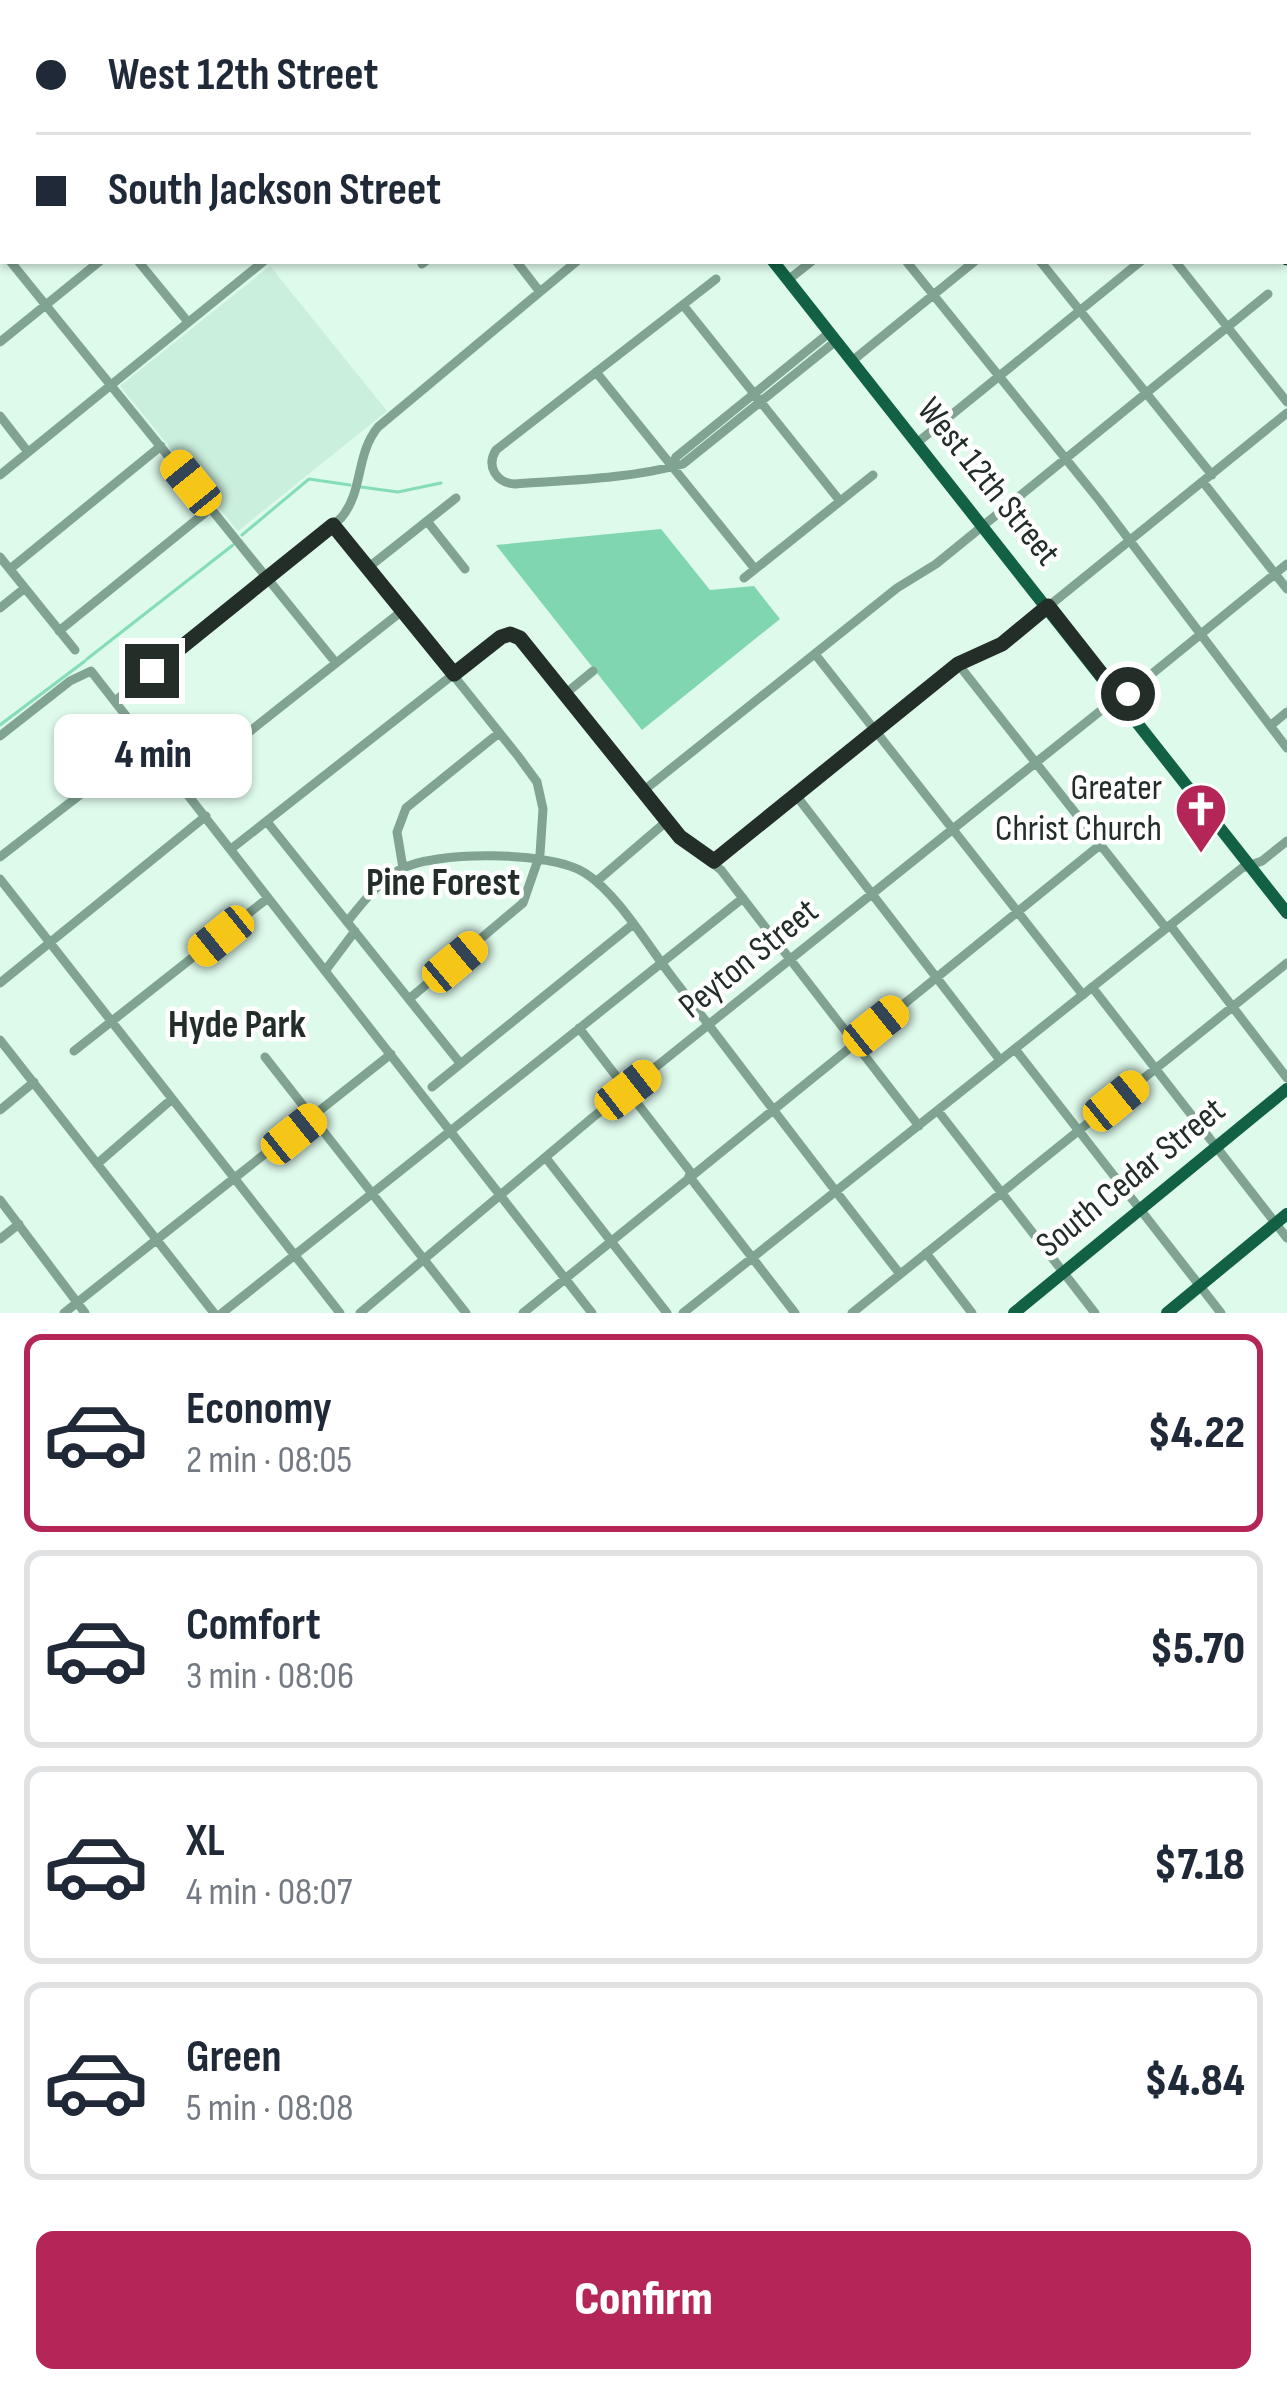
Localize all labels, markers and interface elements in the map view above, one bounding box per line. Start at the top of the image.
text: West 12th Street [108,48,378,103]
text: South Jackson Street [108,163,441,218]
street label: West 12th Street [907,390,1069,574]
car [154,444,228,522]
route end [125,644,179,698]
route start [1101,667,1155,721]
callout: 4 min [53,713,251,797]
text: 4 min [114,732,192,779]
place label: Greater Christ Church [995,767,1162,851]
church icon: Greater Christ Church [1173,781,1229,855]
district label: Pine Forest [366,860,520,907]
street label: Peyton Street [671,890,827,1028]
car [182,899,260,973]
car [416,925,494,999]
car [837,989,915,1063]
district label: Hyde Park [168,1002,307,1049]
car [589,1054,667,1126]
car [1077,1064,1155,1138]
street label: South Cedar Street [1028,1089,1234,1267]
car [255,1097,333,1171]
icon: car [42,1379,150,1487]
text: Economy [186,1382,332,1437]
text: $4.22 [1148,1406,1245,1461]
text: 2 min · 08:05 [186,1437,352,1484]
icon: car [42,1595,150,1703]
text: Comfort [186,1598,321,1653]
text: $5.70 [1150,1622,1245,1677]
text: 3 min · 08:06 [186,1653,354,1700]
icon: car [42,1811,150,1919]
text: XL [186,1814,225,1869]
text: $7.18 [1154,1838,1245,1893]
text: 4 min · 08:07 [186,1869,352,1916]
icon: car [42,2027,150,2135]
text: Green [186,2030,282,2085]
text: $4.84 [1145,2054,1245,2109]
text: 5 min · 08:08 [186,2085,353,2132]
button: Confirm [36,2231,1251,2369]

